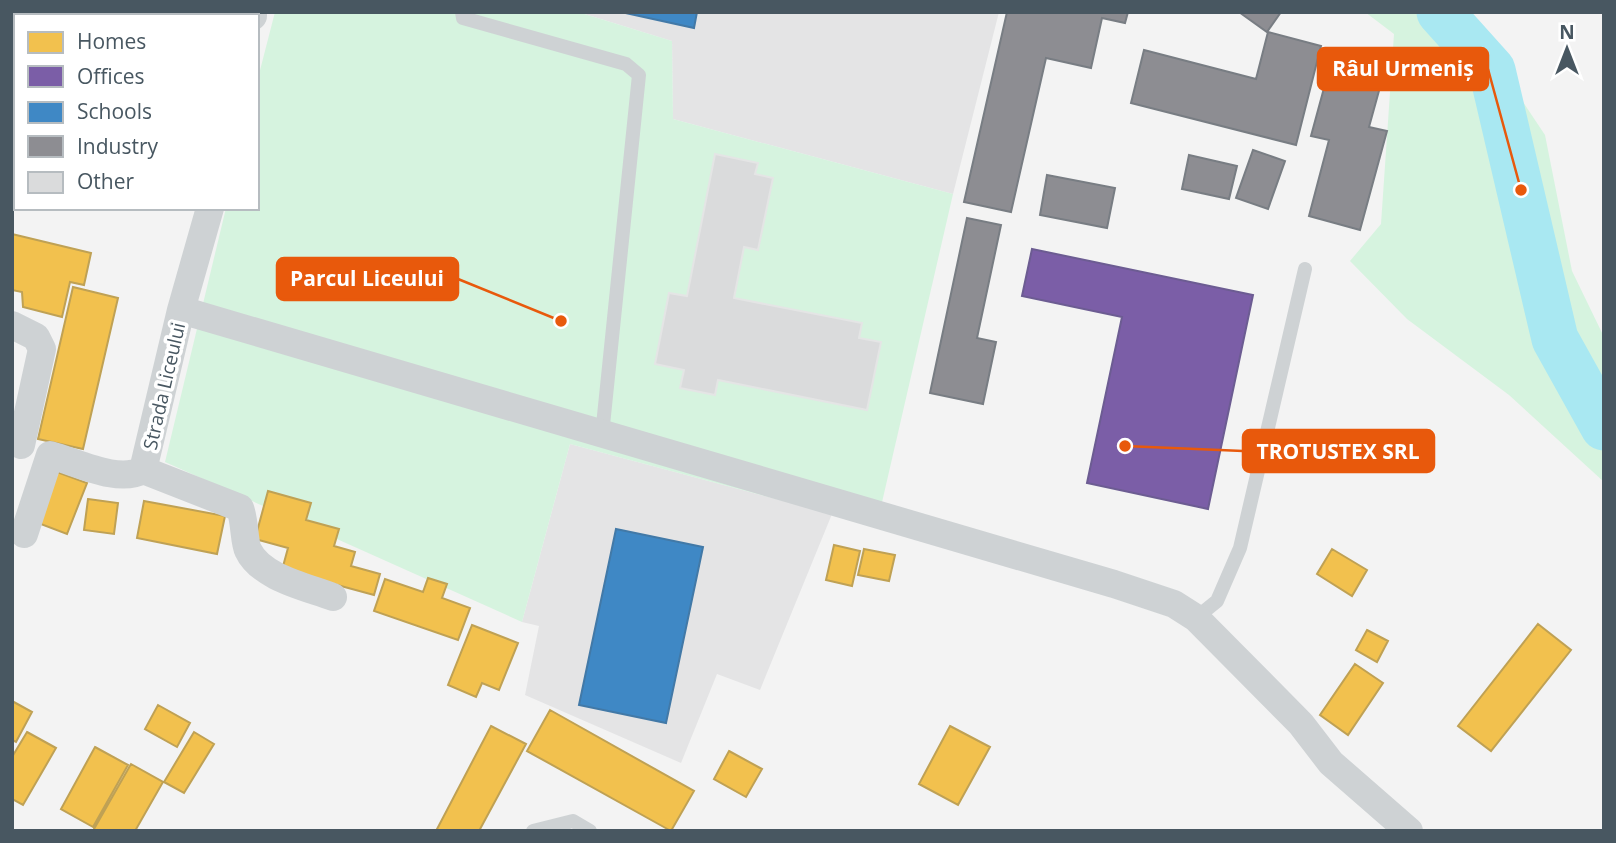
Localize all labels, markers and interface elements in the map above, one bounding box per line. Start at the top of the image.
legend [14,14,259,210]
north arrow [1532,14,1602,84]
text: N [1559,19,1575,45]
text: Homes [77,27,146,55]
callout: Râul Urmeniș [1318,48,1488,90]
text: Râul Urmeniș [1332,54,1474,82]
text: Offices [77,62,145,90]
text: Schools [77,97,152,125]
text: Industry [77,132,159,160]
text: Other [77,167,134,195]
callout: Parcul Liceului [277,258,458,300]
text: Parcul Liceului [290,264,444,292]
street label: Strada Liceului [137,320,191,452]
callout: TROTUSTEX SRL [1243,430,1434,472]
text: TROTUSTEX SRL [1256,437,1420,465]

